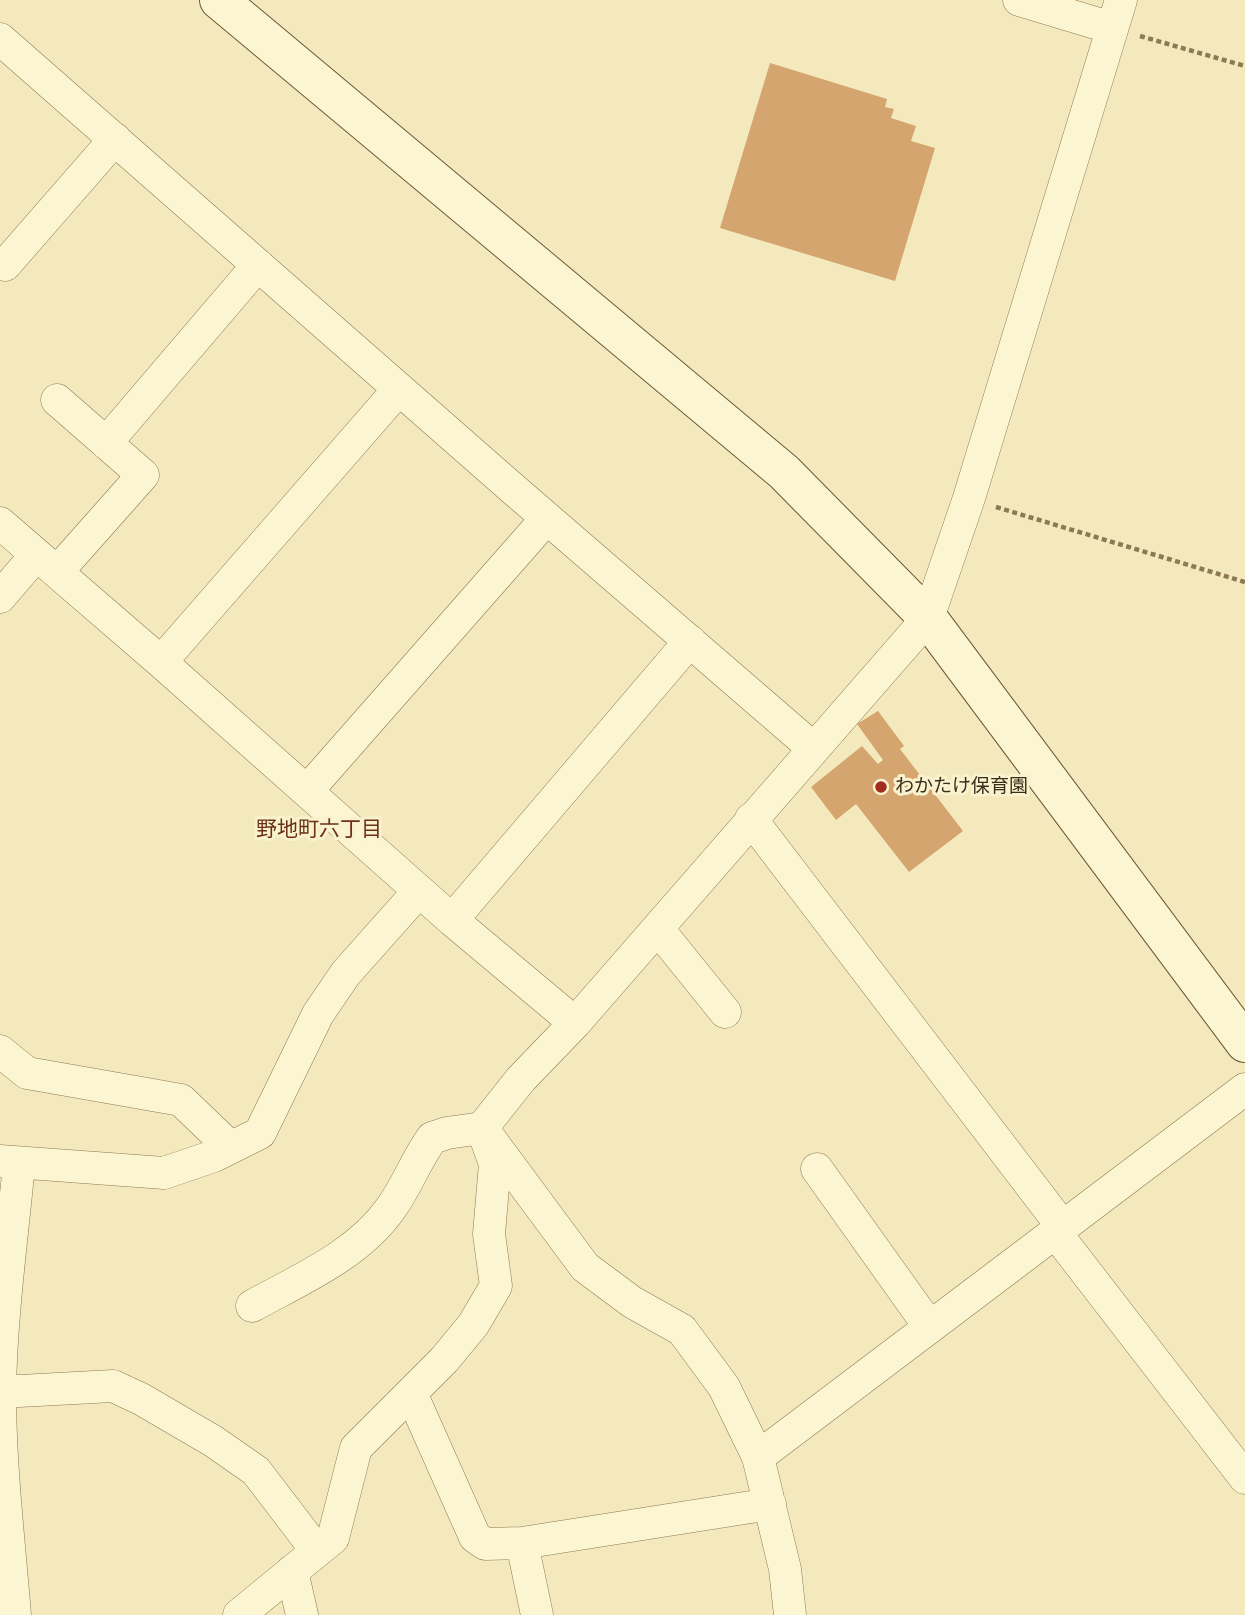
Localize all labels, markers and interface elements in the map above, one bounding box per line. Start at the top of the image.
place label: わかたけ保育園 [895,776,1028,798]
marker: わかたけ保育園 [873,779,889,795]
district label: 野地町六丁目 [256,817,382,843]

